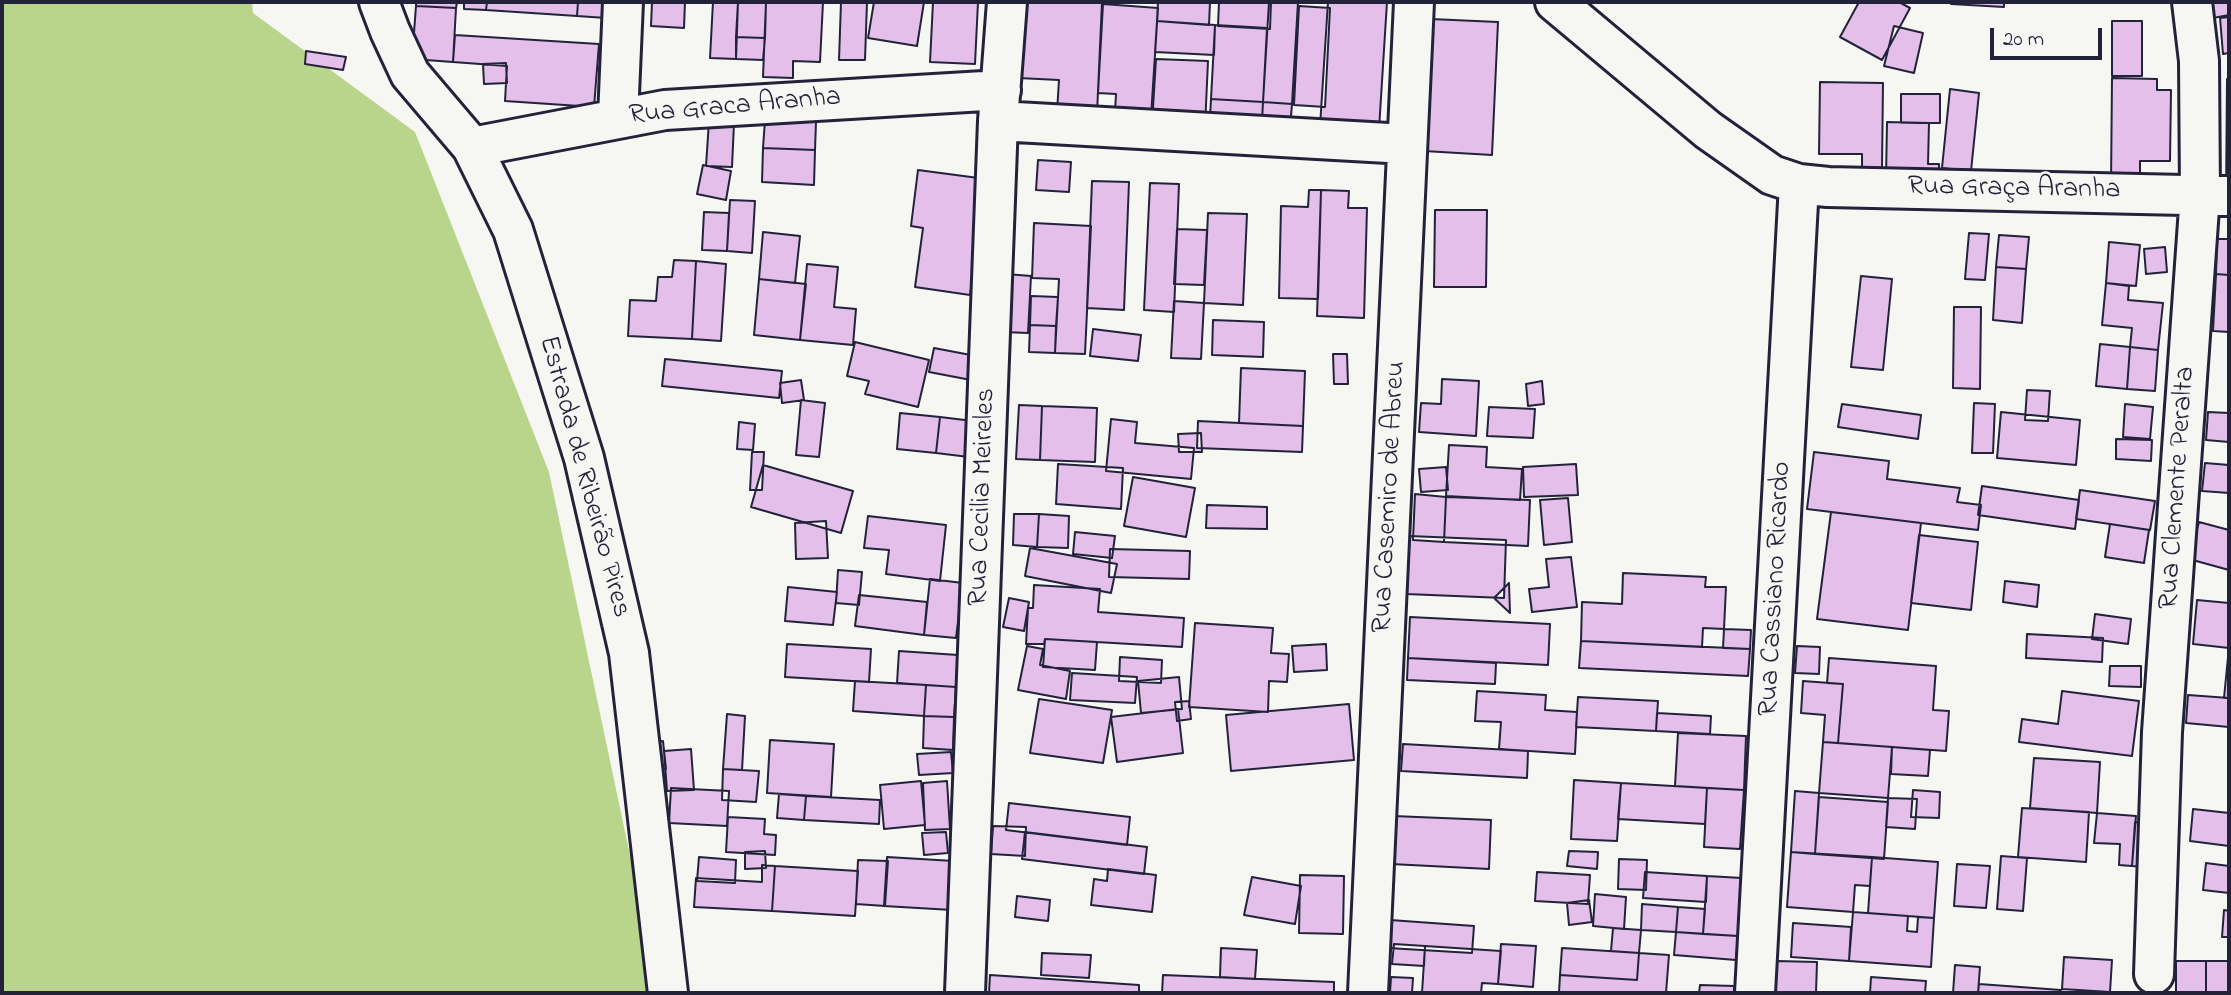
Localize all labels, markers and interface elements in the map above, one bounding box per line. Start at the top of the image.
scale bar [1993,14,2105,58]
text: 20 m [2003,25,2044,55]
street label: Rua Graca Aranha [628,82,842,134]
street label: Rua Graça Aranha [1907,171,2121,209]
street label: Estrada de Ribeirão Pires [529,333,637,621]
street label: Rua Casemiro de Abreu [1367,360,1415,634]
street label: Rua Clemente Peralta [2154,365,2204,611]
street label: Rua Cecilia Meireles [963,387,1005,607]
street label: Rua Cassiano Ricardo [1754,461,1800,717]

